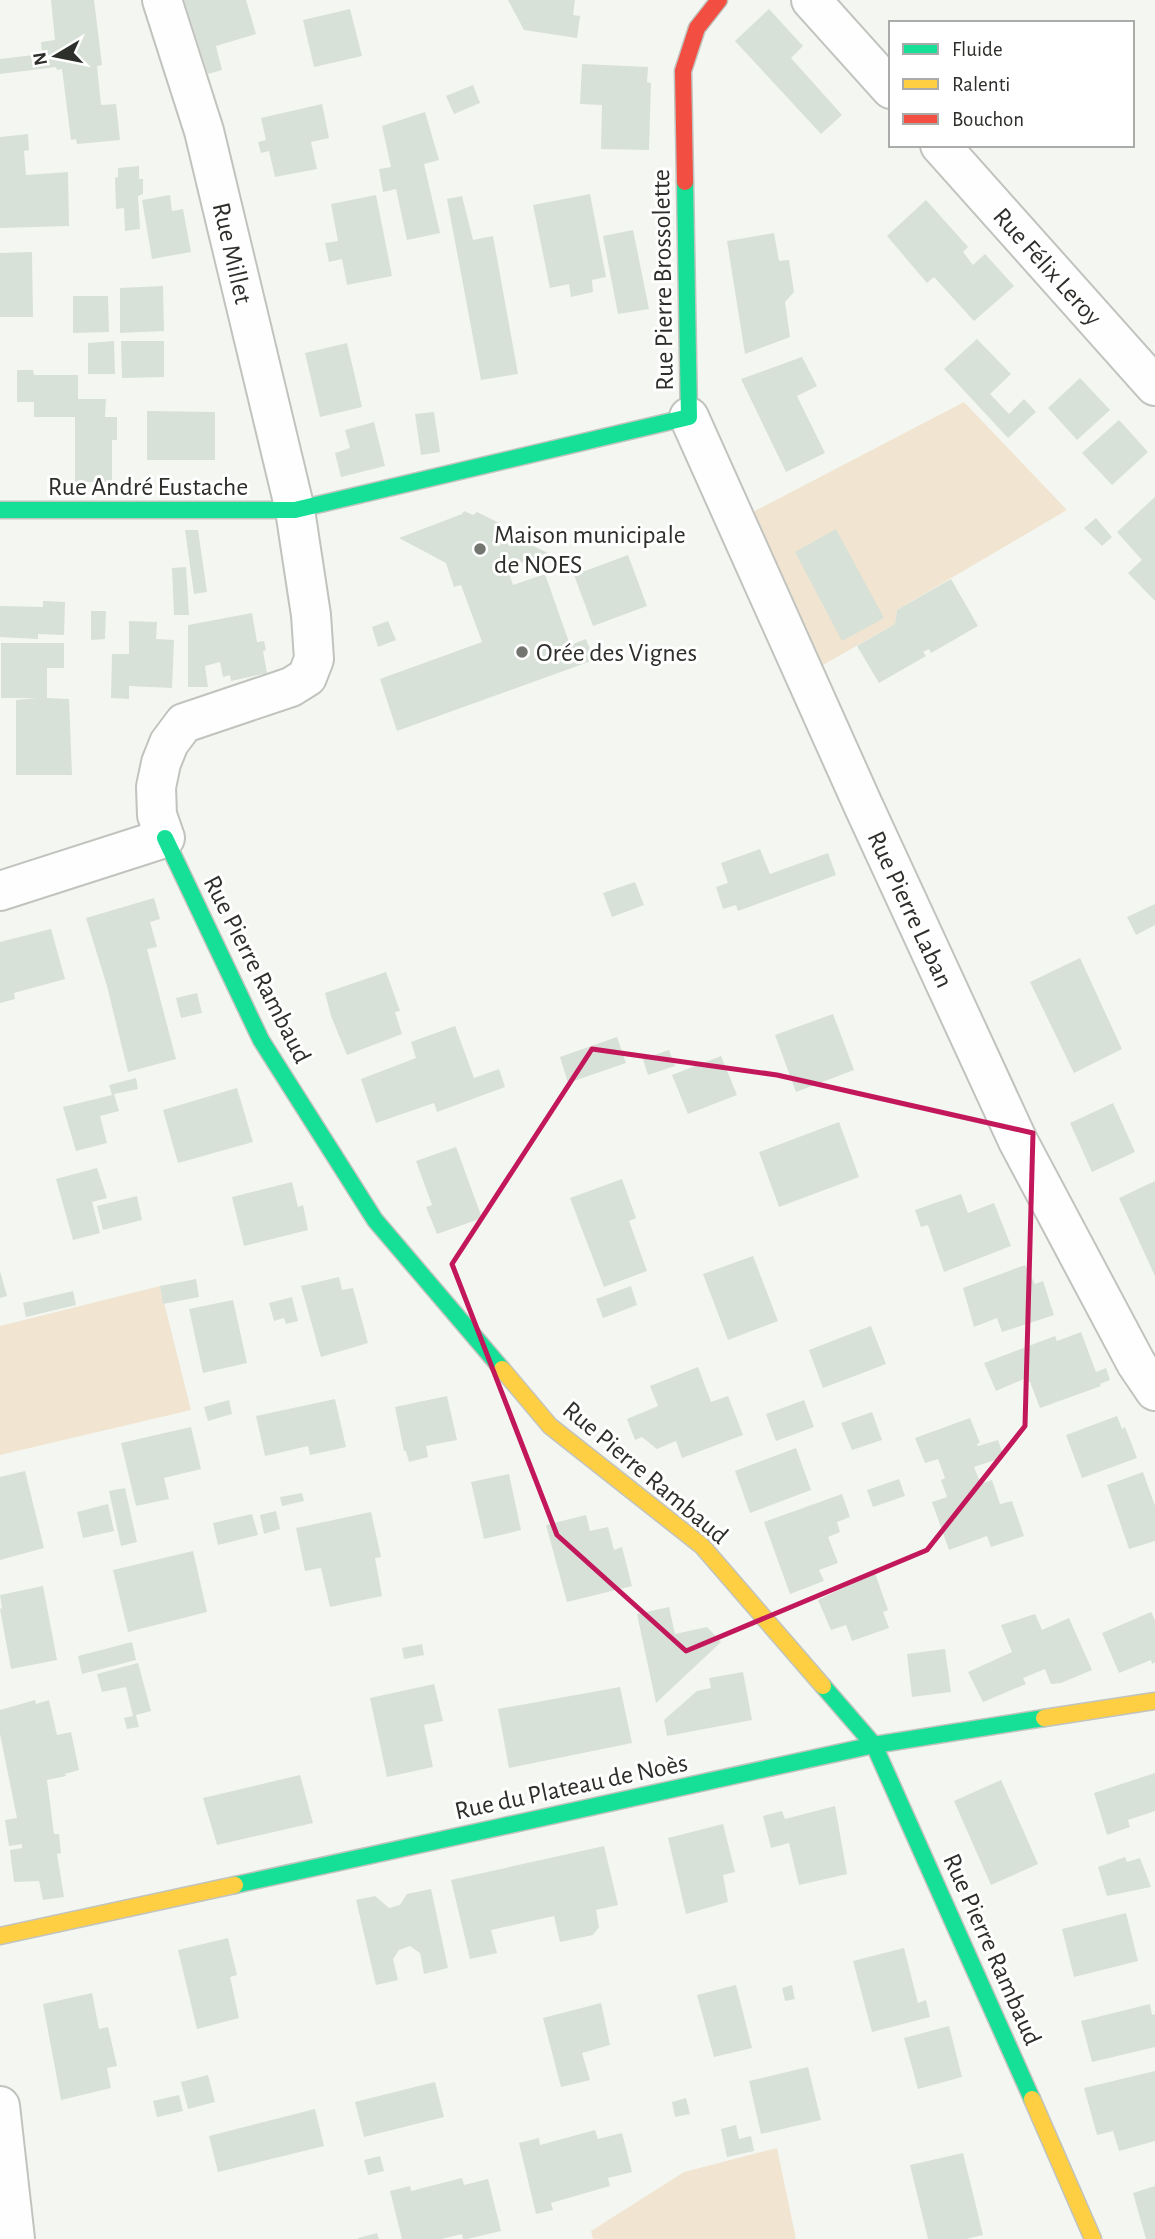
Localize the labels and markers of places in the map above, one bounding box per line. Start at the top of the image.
place label: Maison municipale de NOES [494,522,686,578]
marker: Maison municipale de NOES [472,541,488,557]
place label: Orée des Vignes [536,640,697,666]
marker: Orée des Vignes [514,644,530,660]

